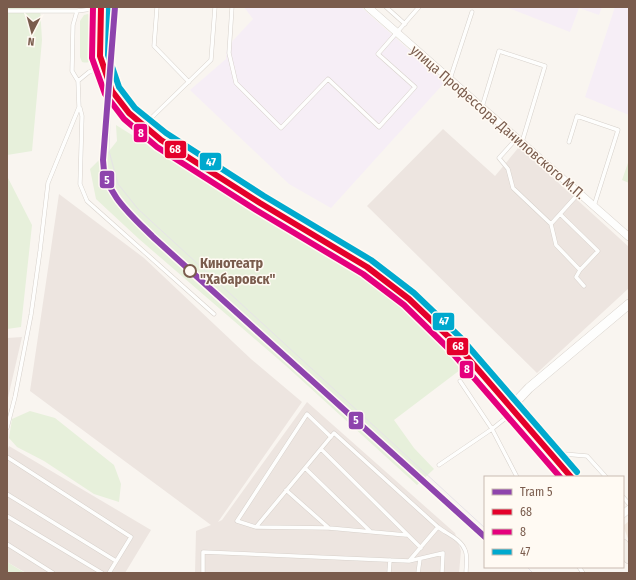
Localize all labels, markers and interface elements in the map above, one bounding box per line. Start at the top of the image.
north arrow [12,12,52,52]
text: N [27,35,35,48]
street label: улица Профессора Даниловского М.П. [407,42,589,203]
line badge: 8 [133,123,148,143]
text: 8 [138,127,144,140]
line badge: 68 [164,140,187,159]
text: 68 [169,143,181,156]
line badge: 47 [199,152,222,171]
text: 47 [206,156,216,169]
line badge: 5 [99,170,115,189]
text: 5 [104,174,110,187]
place label: Кинотеатр "Хабаровск" [200,255,276,288]
marker: Кинотеатр "Хабаровск" [183,264,197,278]
line badge: 47 [432,312,455,331]
text: 47 [439,315,449,328]
line badge: 68 [446,337,469,356]
text: 68 [452,340,464,353]
line badge: 8 [459,360,474,379]
text: 8 [464,363,470,376]
line badge: 5 [348,411,364,430]
text: 5 [353,414,359,427]
legend [484,476,624,568]
text: Tram 5 [520,485,553,499]
text: 68 [520,505,532,519]
text: 8 [520,525,526,539]
text: 47 [520,545,531,559]

